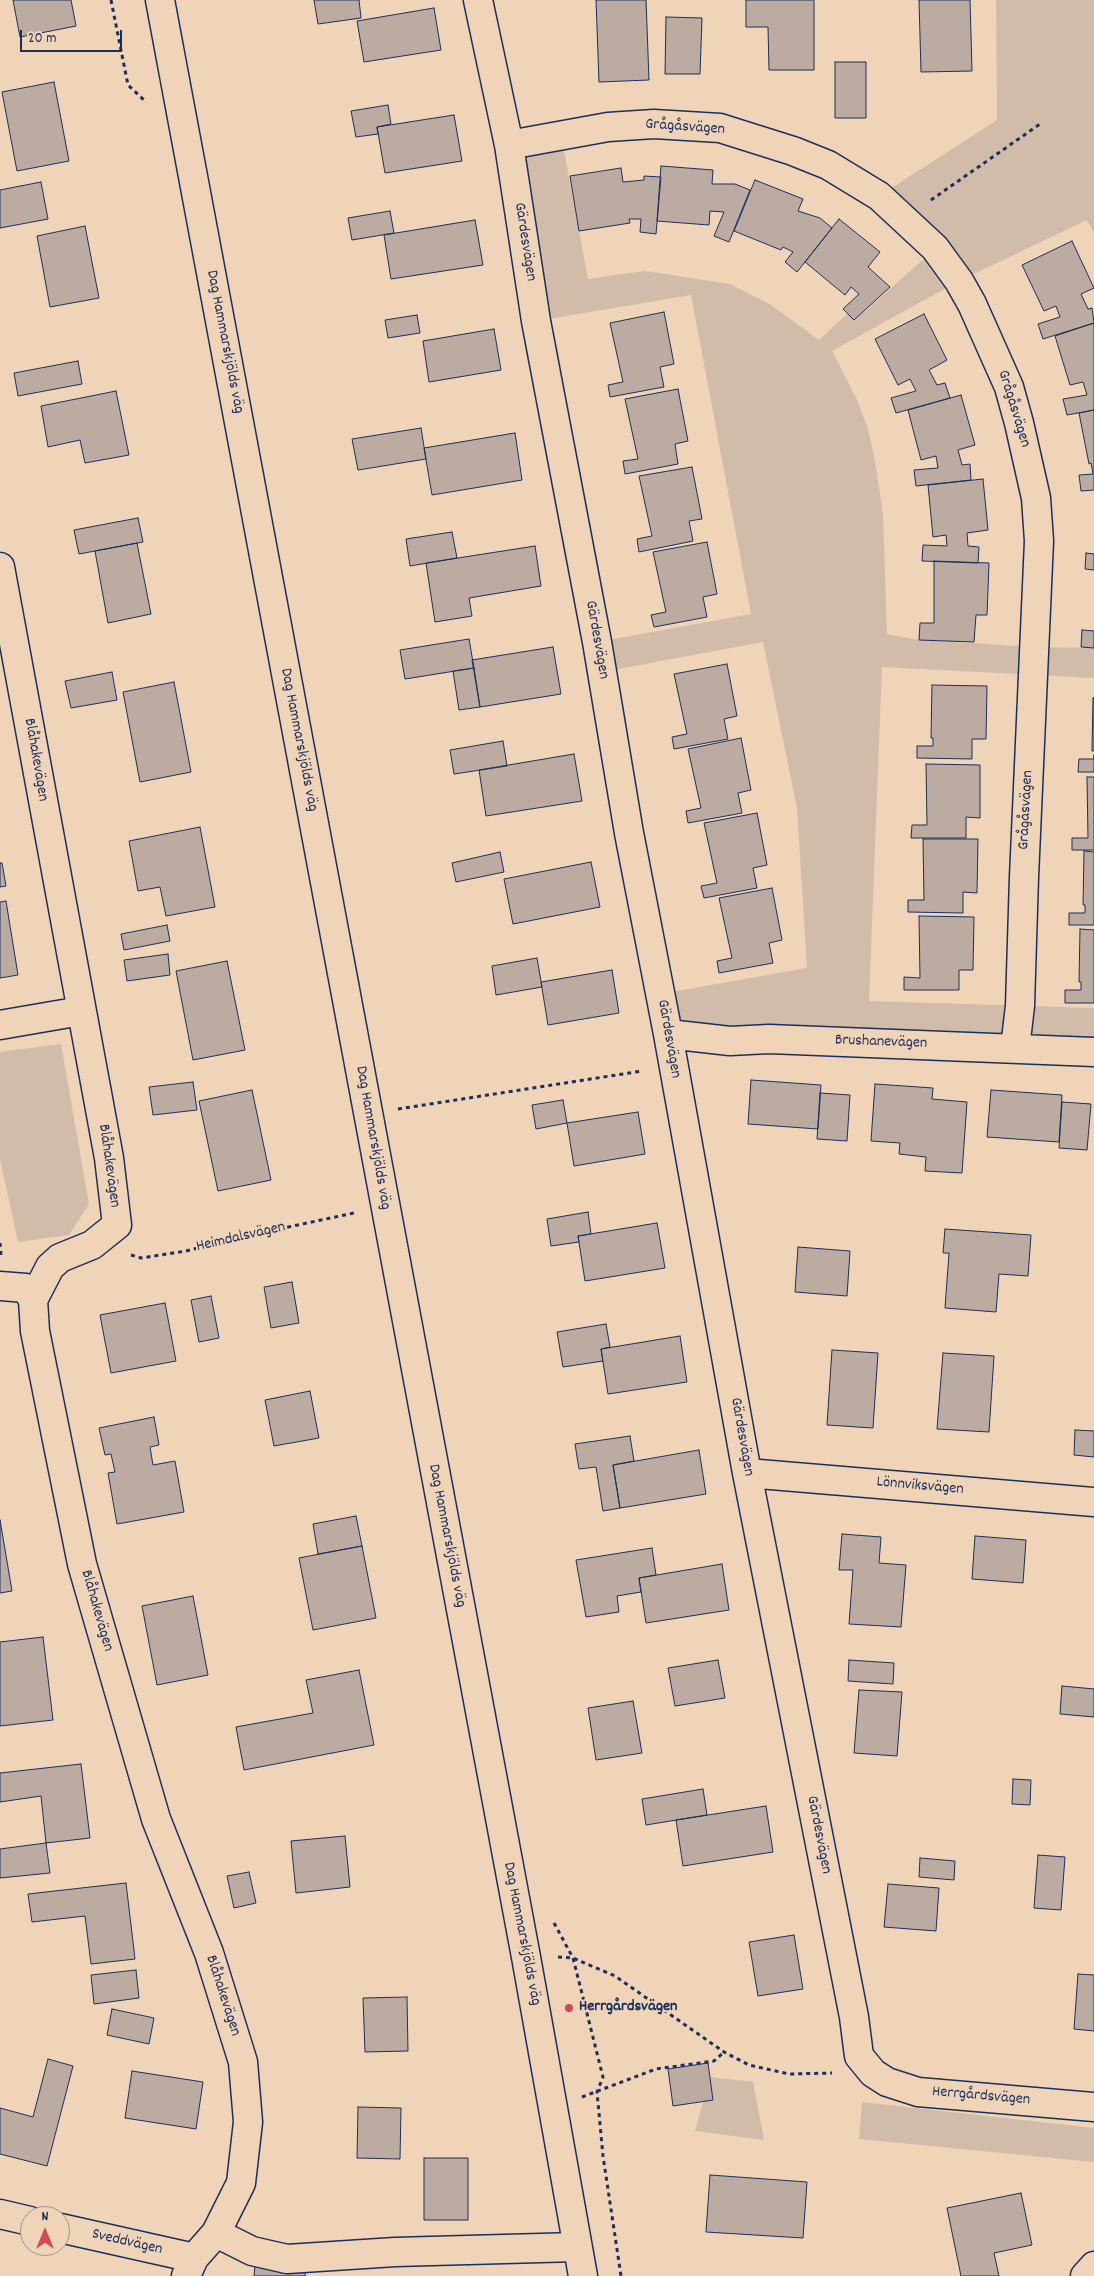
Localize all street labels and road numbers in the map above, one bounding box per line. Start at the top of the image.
street label: Grågåsvägen [645,116,725,140]
street label: Gärdesvägen [508,201,540,283]
street label: Dag Hammarskjölds väg [201,269,247,415]
street label: Grågåsvägen [992,368,1034,450]
street label: Gärdesvägen [580,599,612,681]
street label: Dag Hammarskjölds väg [275,667,321,813]
street label: Blåhakevägen [18,717,52,803]
street label: Grågåsvägen [1015,770,1039,850]
street label: Gärdesvägen [652,998,684,1080]
street label: Brushanevägen [834,1032,928,1054]
street label: Dag Hammarskjölds väg [350,1065,394,1211]
street label: Blåhakevägen [93,1123,123,1209]
street label: Heimdalsvägen [195,1218,287,1258]
street label: Gärdesvägen [725,1396,757,1478]
street label: Dag Hammarskjölds väg [423,1463,469,1609]
street label: Lönnviksvägen [876,1474,964,1500]
street label: Blåhakevägen [75,1568,117,1654]
street label: Gärdesvägen [801,1794,835,1876]
street label: Dag Hammarskjölds väg [498,1861,544,2007]
street label: Blåhakevägen [200,1953,244,2039]
street label: Herrgårdsvägen [931,2083,1031,2111]
street label: Sveddvägen [90,2226,164,2260]

